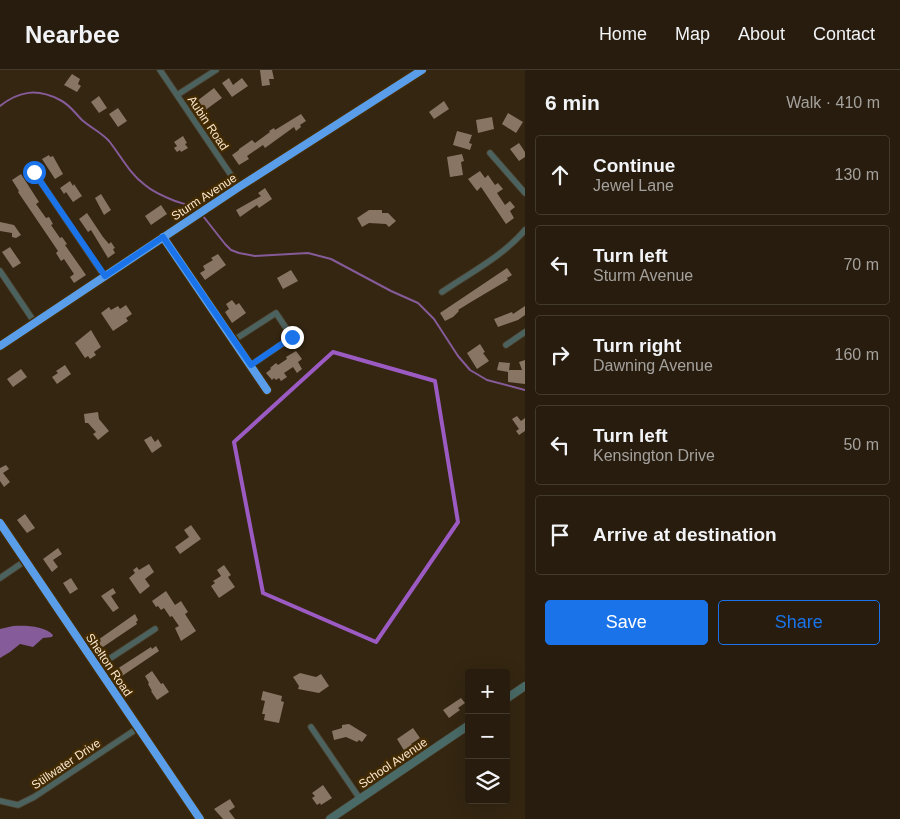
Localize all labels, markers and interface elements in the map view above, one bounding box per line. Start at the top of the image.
text: Nearbee [25,21,120,48]
text: Home [599,24,647,44]
text: Map [675,24,710,44]
text: About [738,24,785,44]
text: Contact [813,24,875,44]
text: 6 min [545,91,600,114]
street label: Aubin Road [185,93,231,153]
text: Walk · 410 m [786,94,880,111]
text: Continue [593,155,675,176]
route start [23,161,46,184]
icon: ahead [546,161,574,189]
text: 130 m [835,166,879,183]
street label: Sturm Avenue [169,170,240,223]
text: Jewel Lane [593,177,674,194]
text: Turn left [593,245,668,266]
icon: left [546,251,574,279]
text: 70 m [843,256,879,273]
text: Sturm Avenue [593,267,693,284]
route end [281,326,304,349]
text: Turn right [593,335,681,356]
icon: right [546,341,574,369]
text: 160 m [835,346,879,363]
text: Dawning Avenue [593,357,713,374]
text: Turn left [593,425,668,446]
icon: left [546,431,574,459]
text: 50 m [843,436,879,453]
text: Kensington Drive [593,447,715,464]
icon: arrive [546,521,574,549]
text: Arrive at destination [593,524,777,545]
button: Save [545,600,708,645]
button: Share [718,600,880,645]
street label: Shelton Road [83,631,135,699]
map controls [465,669,510,804]
button: + [465,669,510,714]
button: − [465,714,510,759]
street label: School Avenue [356,735,430,791]
street label: Stillwater Drive [29,736,103,792]
button: layers [465,759,510,804]

